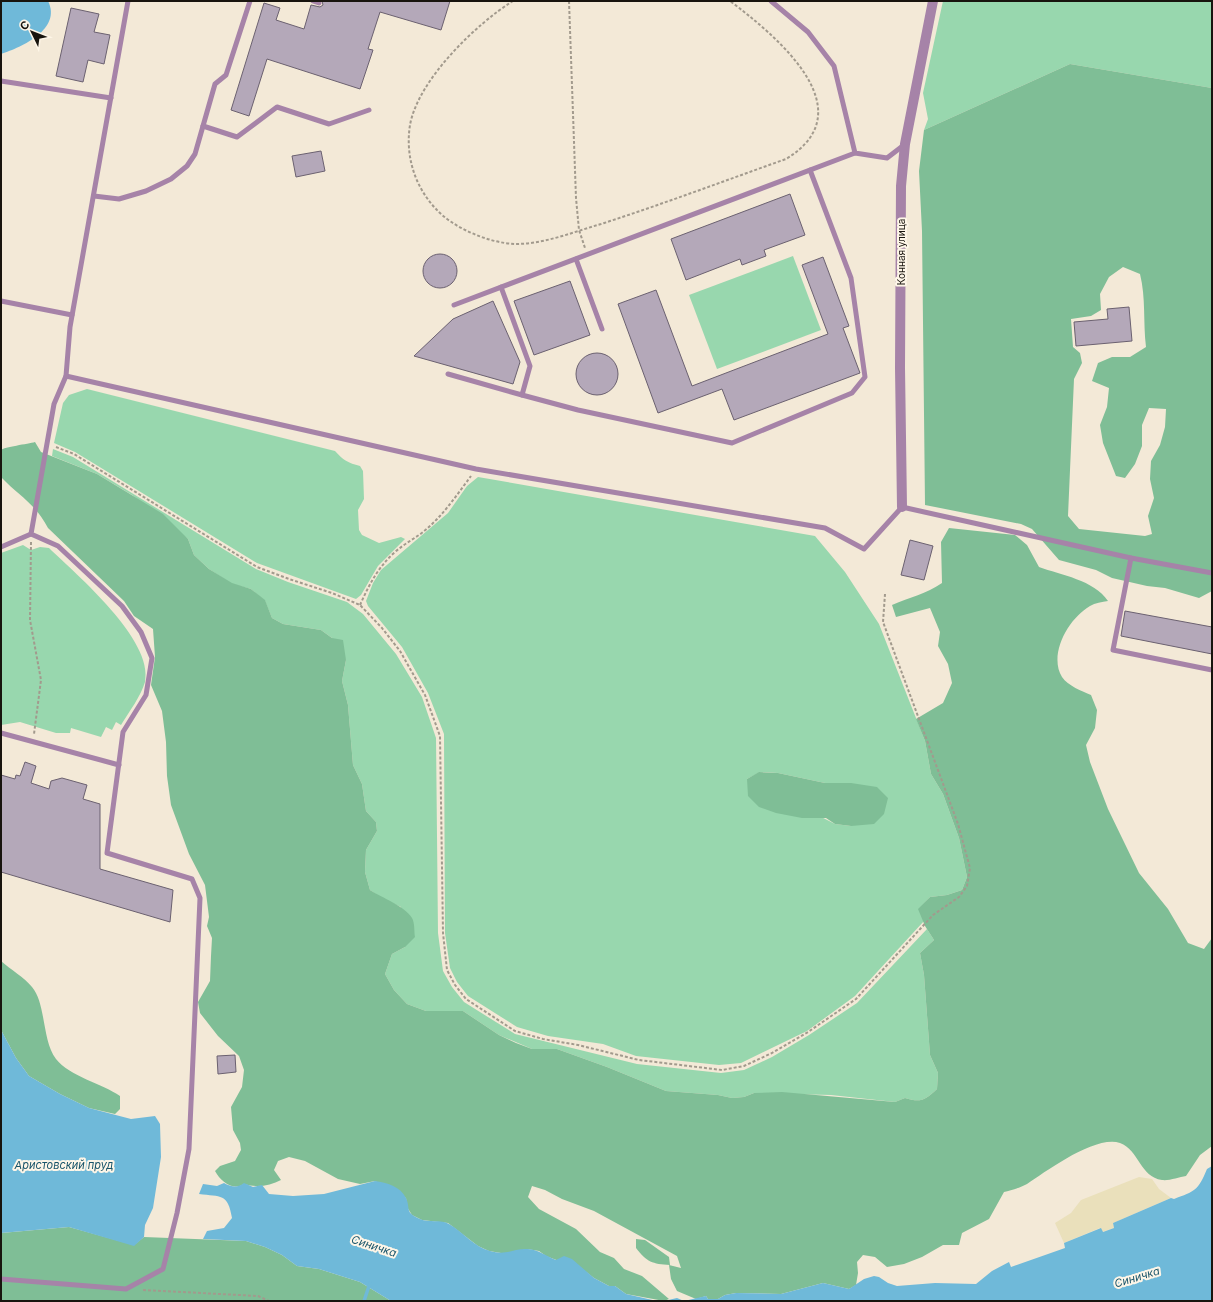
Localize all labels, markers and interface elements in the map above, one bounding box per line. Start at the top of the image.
north arrow [12,12,52,52]
text: С [17,17,33,33]
street label: Конная улица [895,219,907,285]
water label: Аристовский пруд [14,1158,114,1172]
water label: Синичка [350,1232,399,1260]
water label: Синичка [1113,1263,1162,1291]

